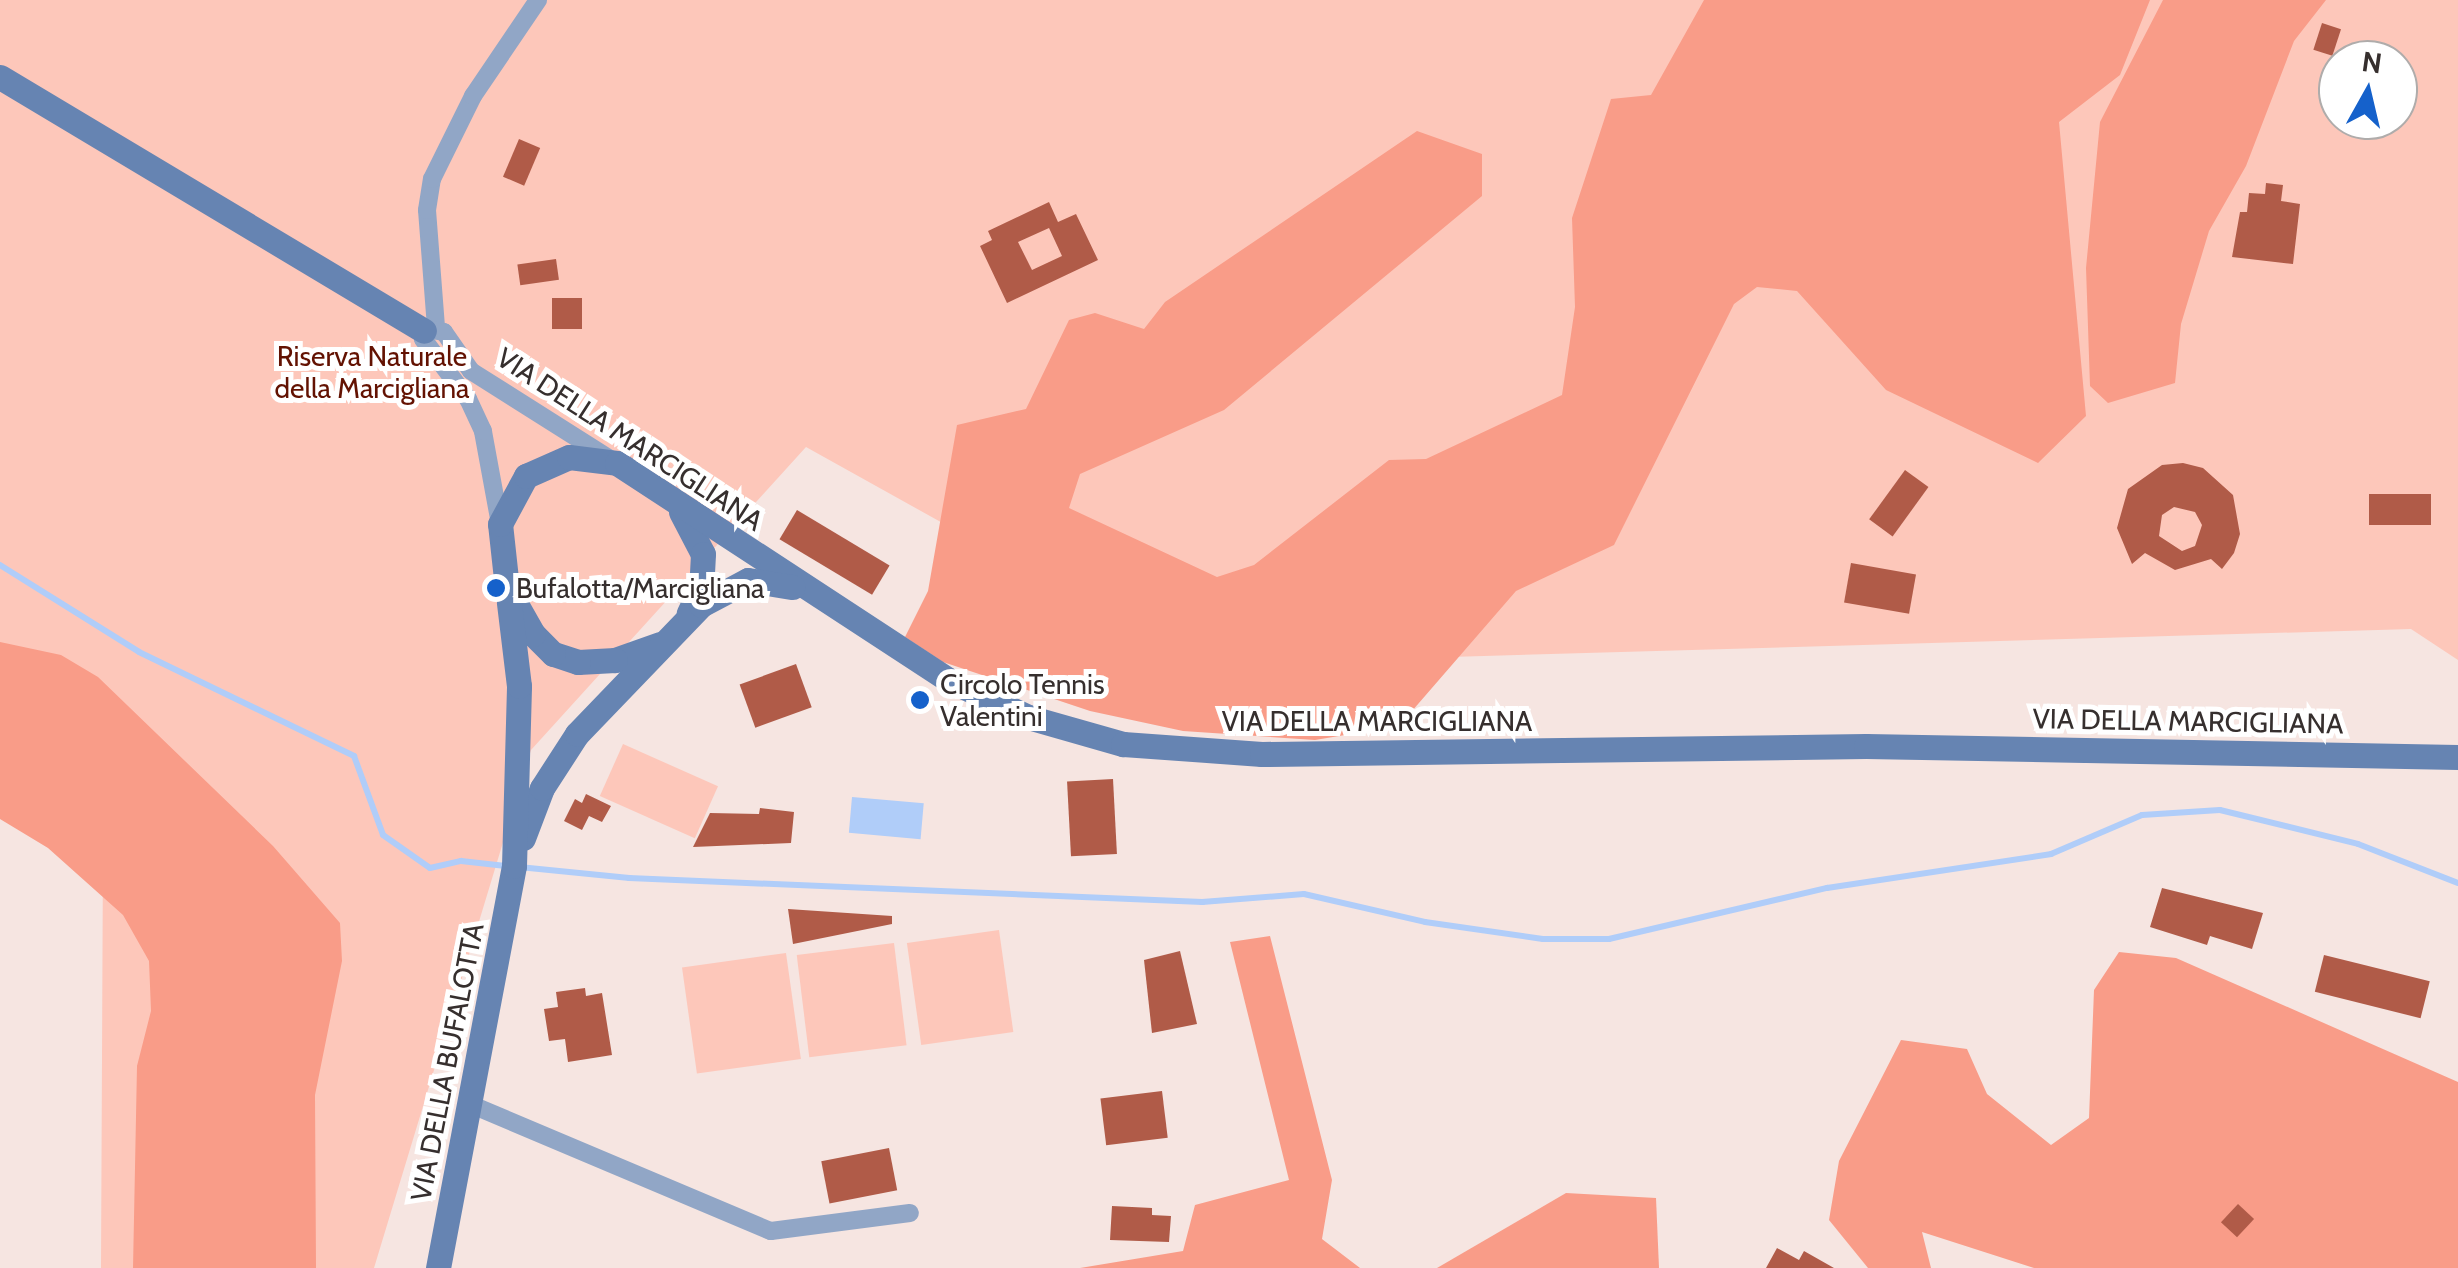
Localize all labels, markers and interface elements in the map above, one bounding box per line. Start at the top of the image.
north arrow [2318,40,2418,140]
text: N [2360,44,2384,80]
park label: Riserva Naturale della Marcigliana [275,339,469,405]
street label: VIA DELLA MARCIGLIANA [491,340,769,538]
place label: Bufalotta/Marcigliana [516,571,764,605]
marker: Bufalotta/Marcigliana [485,577,507,599]
place label: Circolo Tennis Valentini [940,667,1104,733]
marker: Circolo Tennis Valentini [909,689,931,711]
street label: VIA DELLA MARCIGLIANA [2032,701,2344,741]
street label: VIA DELLA MARCIGLIANA [1222,704,1532,738]
street label: VIA DELLA BUFALOTTA [404,920,490,1204]

